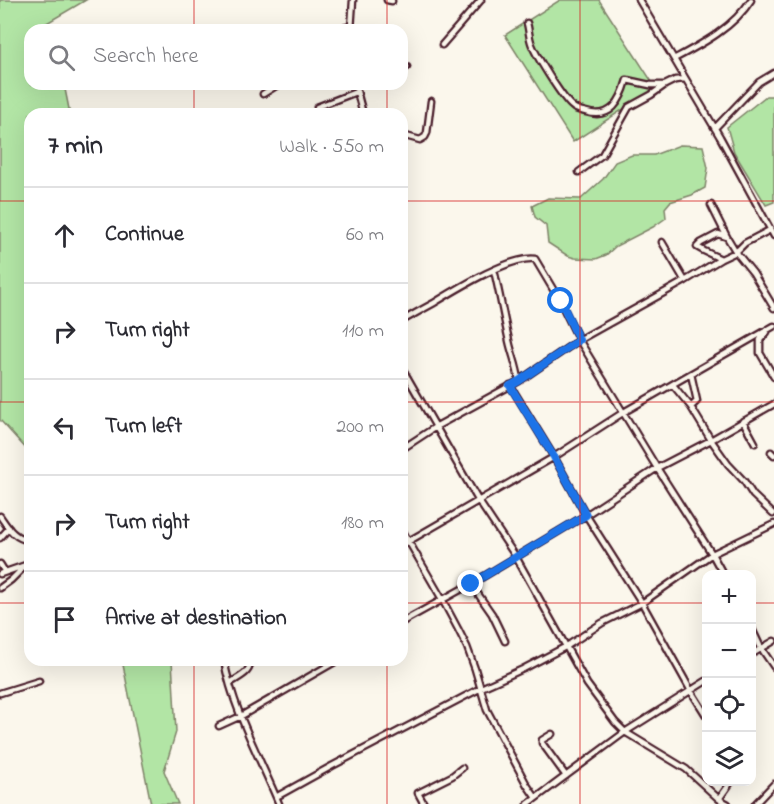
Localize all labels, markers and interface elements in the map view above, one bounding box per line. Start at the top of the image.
search box [24,24,408,90]
icon: search [45,41,78,74]
text: Search here [93,41,198,73]
text: 7 min [48,128,103,166]
text: Walk · 550 m [279,133,384,162]
icon: ahead [48,219,81,252]
text: Continue [105,219,184,251]
text: 60 m [346,221,384,250]
route start [547,287,573,313]
icon: right [48,315,81,348]
text: Turn right [105,315,190,347]
text: 110 m [342,317,384,346]
icon: left [48,411,81,444]
text: Turn left [105,411,182,443]
text: 200 m [336,413,384,442]
icon: right [48,507,81,540]
text: Turn right [105,507,190,539]
text: 180 m [341,509,384,538]
route end [457,570,483,596]
map controls [702,570,756,786]
button: + [702,570,756,624]
icon: arrive [48,603,81,636]
text: Arrive at destination [105,603,287,635]
button: − [702,624,756,678]
button: locate [702,678,756,732]
button: layers [702,732,756,786]

